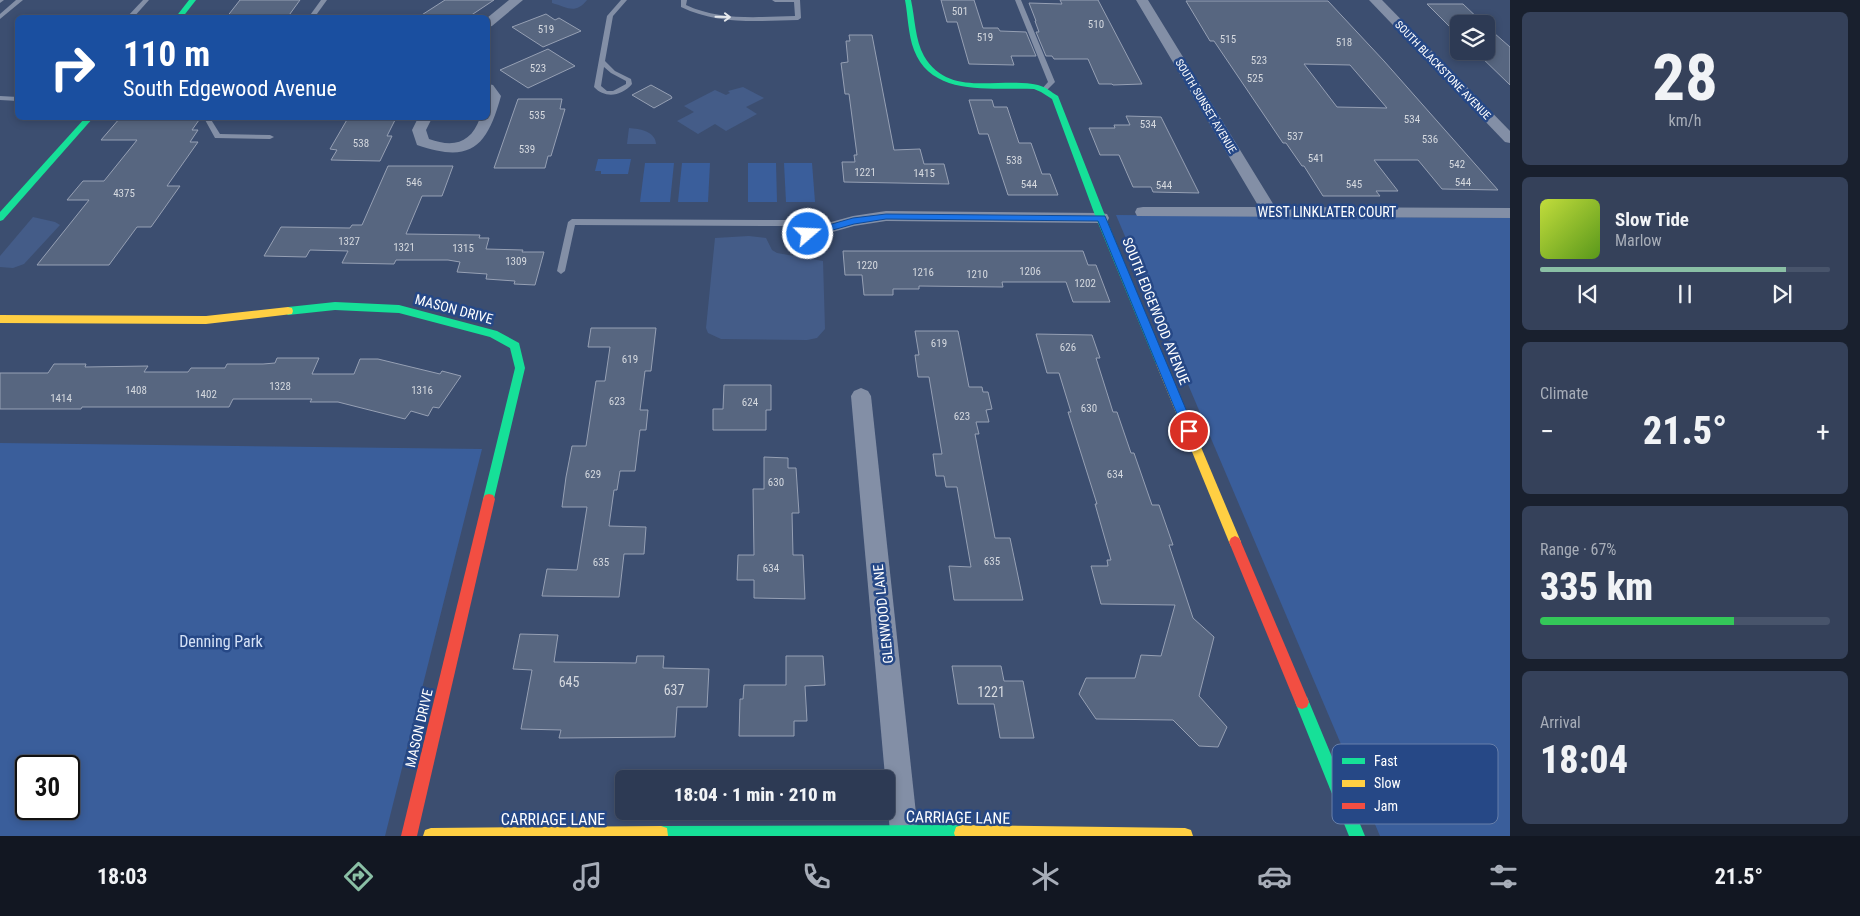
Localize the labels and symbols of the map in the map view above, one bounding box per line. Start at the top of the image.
house number: 501 [952,5,968,18]
one-way arrow [715,12,731,22]
house number: 510 [1088,18,1104,31]
street label: SOUTH BLACKSTONE AVENUE [1392,18,1494,123]
house number: 519 [538,23,554,36]
house number: 519 [977,31,993,44]
house number: 515 [1220,33,1236,46]
house number: 518 [1336,36,1352,49]
house number: 523 [1251,54,1267,67]
street label: SOUTH SUNSET AVENUE [1172,57,1239,156]
house number: 523 [530,62,546,75]
house number: 525 [1247,72,1263,85]
house number: 535 [529,109,545,122]
house number: 534 [1404,113,1421,126]
house number: 534 [1140,118,1157,131]
house number: 537 [1287,130,1303,143]
house number: 536 [1422,133,1438,146]
house number: 538 [353,137,369,150]
house number: 539 [519,143,535,156]
house number: 541 [1308,152,1324,165]
house number: 538 [1006,154,1022,167]
house number: 542 [1449,158,1465,171]
house number: 1221 [854,166,876,179]
house number: 1415 [913,167,935,180]
house number: 546 [406,176,422,189]
house number: 544 [1455,176,1472,189]
house number: 544 [1021,178,1038,191]
house number: 545 [1346,178,1362,191]
house number: 544 [1156,179,1173,192]
house number: 4375 [113,187,135,200]
street label: WEST LINKLATER COURT [1258,204,1396,220]
position arrow [781,207,833,259]
house number: 1327 [338,235,360,248]
street label: SOUTH EDGEWOOD AVENUE [1119,235,1193,387]
house number: 1321 [393,241,415,254]
house number: 1315 [452,242,474,255]
house number: 1309 [505,255,527,268]
house number: 1220 [856,259,878,272]
house number: 1206 [1019,265,1041,278]
house number: 1216 [912,266,934,279]
house number: 1210 [966,268,988,281]
house number: 1202 [1074,277,1096,290]
street label: MASON DRIVE [413,291,495,327]
house number: 619 [931,337,947,350]
house number: 626 [1060,341,1076,354]
house number: 619 [622,353,638,366]
house number: 1328 [269,380,291,393]
house number: 1408 [125,384,147,397]
house number: 1316 [411,384,433,397]
house number: 1402 [195,388,217,401]
house number: 1414 [50,392,72,405]
house number: 623 [609,395,625,408]
house number: 624 [742,396,759,409]
house number: 630 [1081,402,1097,415]
house number: 623 [954,410,970,423]
pin [1168,410,1210,452]
house number: 629 [585,468,601,481]
house number: 634 [1107,468,1124,481]
house number: 630 [768,476,784,489]
house number: 635 [984,555,1000,568]
house number: 635 [593,556,609,569]
house number: 634 [763,562,780,575]
street label: GLENWOOD LANE [870,564,896,664]
park label: Denning Park [179,632,264,651]
house number: 645 [559,674,579,690]
house number: 637 [664,682,684,698]
house number: 1221 [977,684,1005,700]
street label: MASON DRIVE [402,687,436,769]
legend [1332,744,1498,824]
text: Fast [1374,753,1398,769]
speed limit sign: 30 [15,755,80,820]
text: Slow [1374,775,1401,791]
text: Jam [1374,798,1398,814]
street label: CARRIAGE LANE [906,807,1010,828]
street label: CARRIAGE LANE [501,810,605,829]

